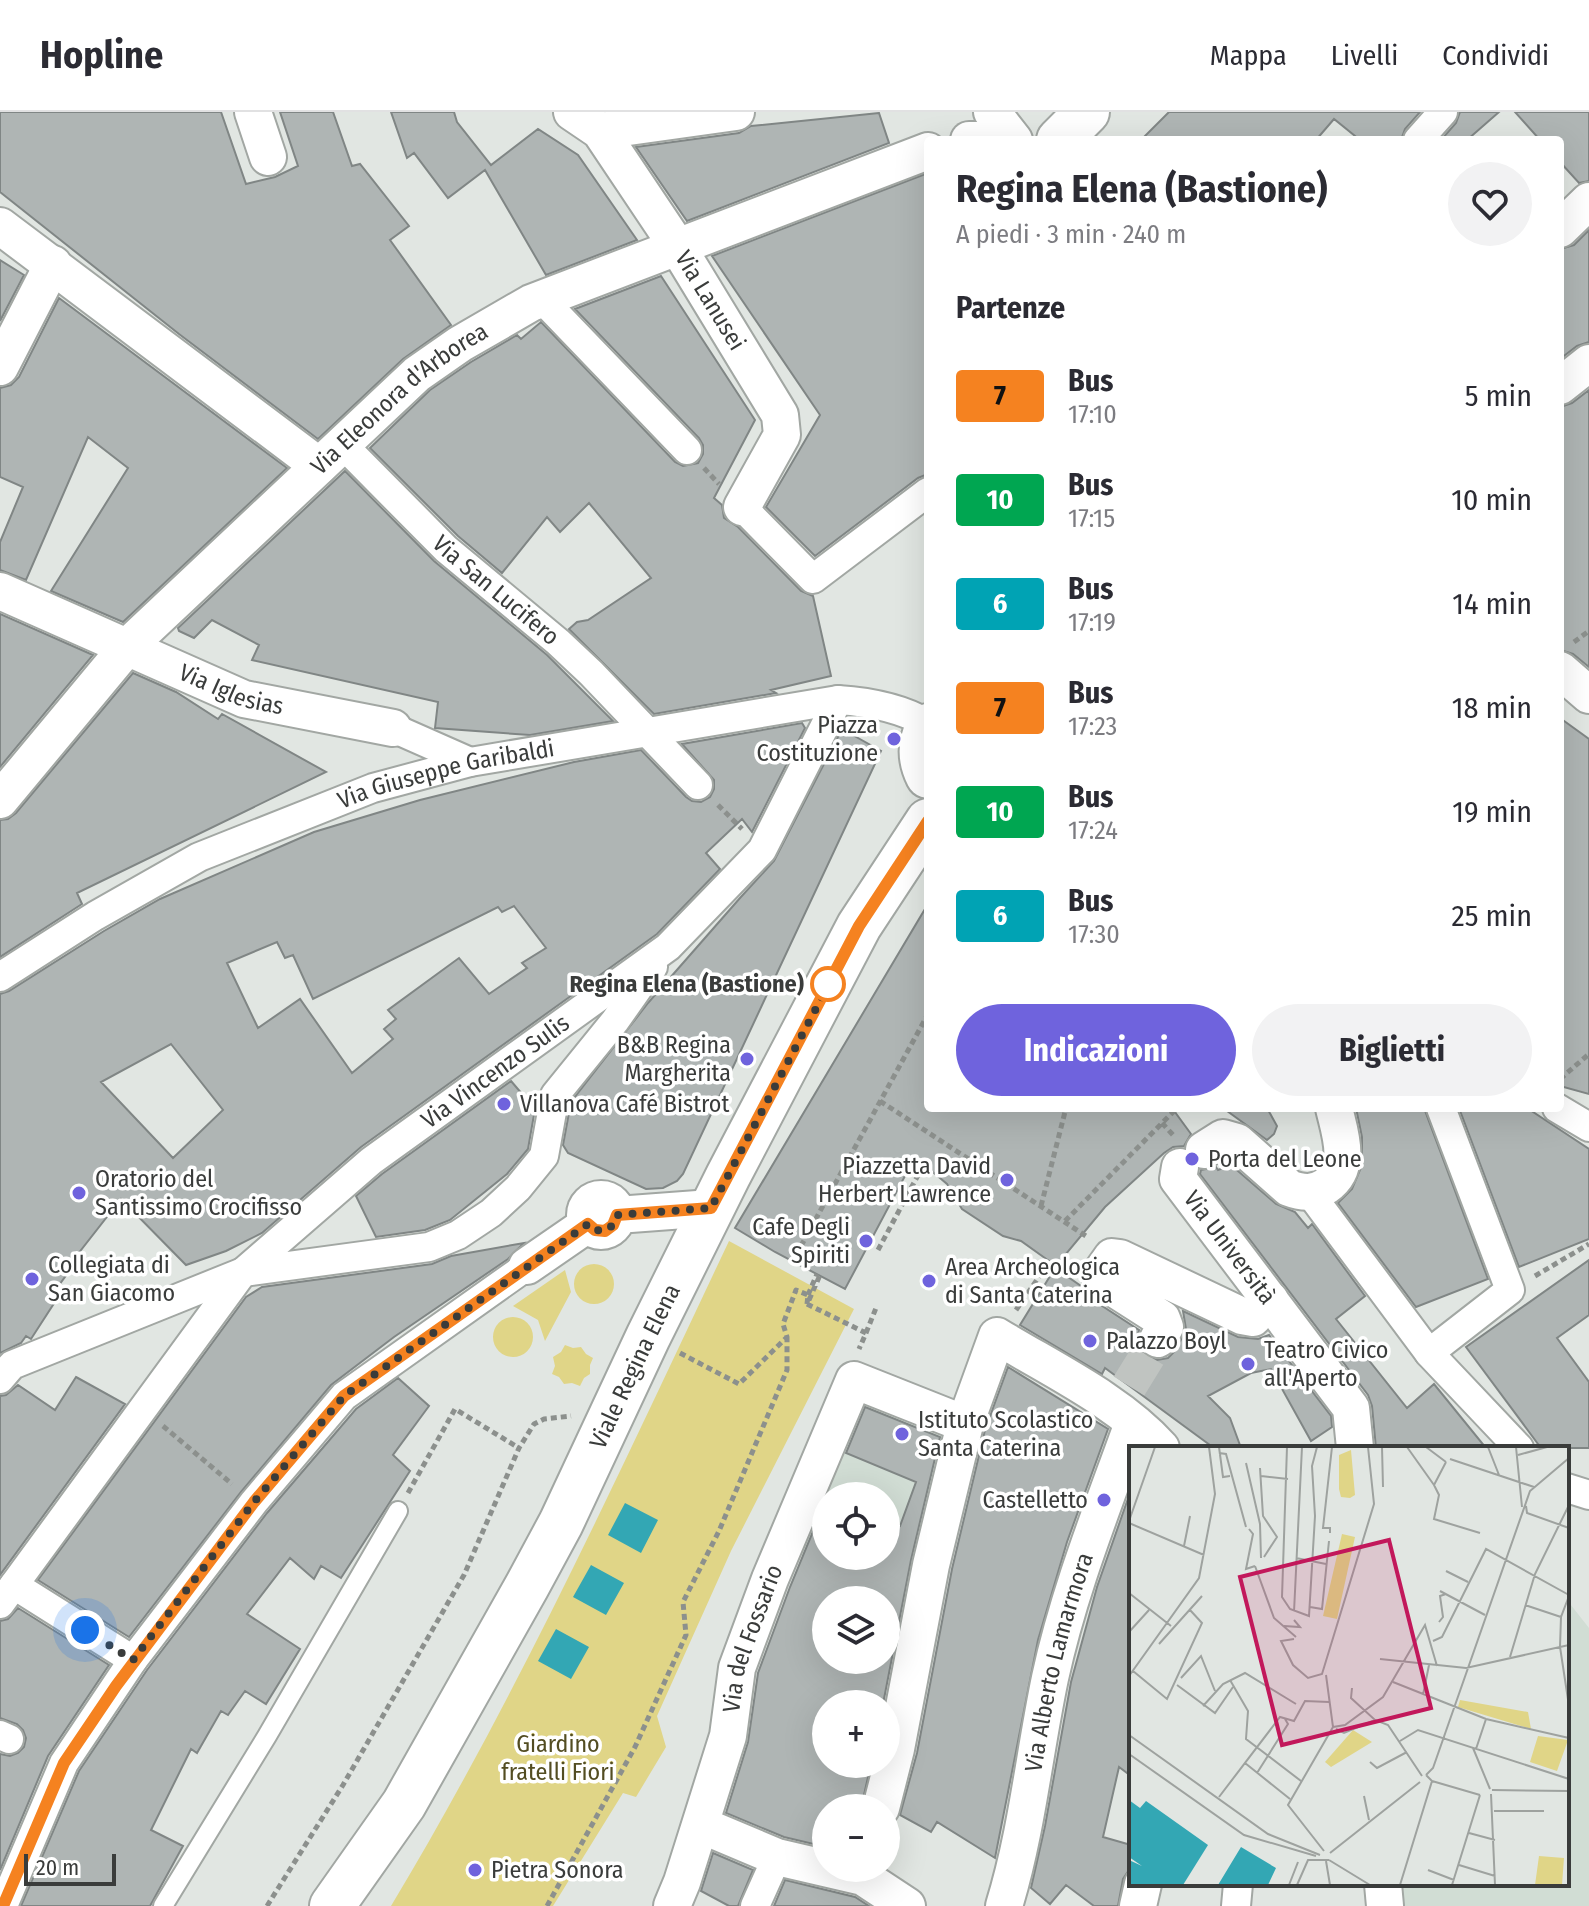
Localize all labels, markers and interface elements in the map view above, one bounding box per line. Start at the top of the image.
text: Hopline [40,32,163,78]
text: Mappa [1210,39,1287,72]
text: Livelli [1331,39,1398,72]
text: Condividi [1442,39,1549,72]
button: heart [1448,162,1532,246]
text: Regina Elena (Bastione) [956,166,1327,212]
text: A piedi · 3 min · 240 m [956,219,1186,250]
street label: Via Lanusei [669,246,751,355]
text: Partenze [956,290,1065,326]
street label: Via Eleonora d'Arborea [305,317,493,480]
text: Bus [1068,363,1113,399]
text: 5 min [1465,378,1532,414]
text: 7 [994,379,1006,412]
text: 17:10 [1068,399,1117,430]
text: Bus [1068,467,1113,503]
text: 10 min [1451,482,1532,518]
text: 10 [986,483,1014,516]
text: 17:15 [1068,503,1115,534]
street label: Via San Lucifero [427,530,565,651]
text: Bus [1068,571,1113,607]
text: 14 min [1452,586,1532,622]
text: 6 [993,587,1007,620]
text: 17:19 [1068,607,1116,638]
street label: Via Iglesias [175,658,286,720]
text: Bus [1068,675,1113,711]
text: 18 min [1452,690,1532,726]
text: 7 [994,691,1006,724]
place label: Piazza Costituzione [756,711,878,767]
text: 17:23 [1068,711,1117,742]
marker: Piazza Costituzione [885,730,903,748]
street label: Via Giuseppe Garibaldi [334,734,556,815]
text: Bus [1068,779,1113,815]
text: 19 min [1452,794,1532,830]
text: 10 [986,795,1014,828]
text: 17:24 [1068,815,1118,846]
text: Bus [1068,883,1113,919]
text: 25 min [1452,898,1532,934]
text: 6 [993,899,1007,932]
text: 17:30 [1068,919,1120,950]
marker: Regina Elena (Bastione) [811,967,845,1001]
place label: Regina Elena (Bastione) [569,970,804,998]
button: Indicazioni [956,1004,1236,1096]
button: Biglietti [1252,1004,1532,1096]
street label: Via Vincenzo Sulis [416,1009,575,1134]
place label: B&B Regina Margherita [617,1031,731,1087]
marker: B&B Regina Margherita [738,1050,756,1068]
place label: Villanova Café Bistrot [520,1090,729,1118]
marker: Villanova Café Bistrot [495,1095,513,1113]
place label: Porta del Leone [1208,1145,1362,1173]
marker: Porta del Leone [1183,1150,1201,1168]
place label: Piazzetta David Herbert Lawrence [818,1152,991,1208]
place label: Oratorio del Santissimo Crocifisso [95,1165,302,1221]
marker: Piazzetta David Herbert Lawrence [998,1171,1016,1189]
marker: Oratorio del Santissimo Crocifisso [70,1184,88,1202]
street label: Via Università [1178,1185,1282,1310]
place label: Cafe Degli Spiriti [752,1213,850,1269]
marker: Cafe Degli Spiriti [857,1232,875,1250]
place label: Collegiata di San Giacomo [48,1251,175,1307]
place label: Area Archeologica di Santa Caterina [945,1253,1120,1309]
marker: Collegiata di San Giacomo [23,1270,41,1288]
marker: Area Archeologica di Santa Caterina [920,1272,938,1290]
street label: Viale Regina Elena [584,1279,686,1453]
place label: Palazzo Boyl [1106,1327,1227,1355]
marker: Palazzo Boyl [1081,1332,1099,1350]
place label: Teatro Civico all'Aperto [1264,1336,1388,1392]
marker: Teatro Civico all'Aperto [1239,1355,1257,1373]
place label: Istituto Scolastico Santa Caterina [918,1406,1093,1462]
marker: Istituto Scolastico Santa Caterina [893,1425,911,1443]
inset map [1129,1446,1569,1886]
map controls [812,1482,900,1882]
button: locate [812,1482,900,1570]
place label: Castelletto [982,1486,1088,1514]
marker: Castelletto [1095,1491,1113,1509]
street label: Via Alberto Lamarmora [1019,1549,1099,1774]
street label: Via del Fossario [717,1560,788,1714]
button: layers [812,1586,900,1674]
your location [65,1610,105,1650]
button: + [812,1690,900,1778]
park label: Giardino fratelli Fiori [501,1730,615,1786]
button: − [812,1794,900,1882]
scale bar [24,1850,116,1886]
text: 20 m [36,1854,79,1881]
place label: Pietra Sonora [491,1856,624,1884]
marker: Pietra Sonora [466,1861,484,1879]

